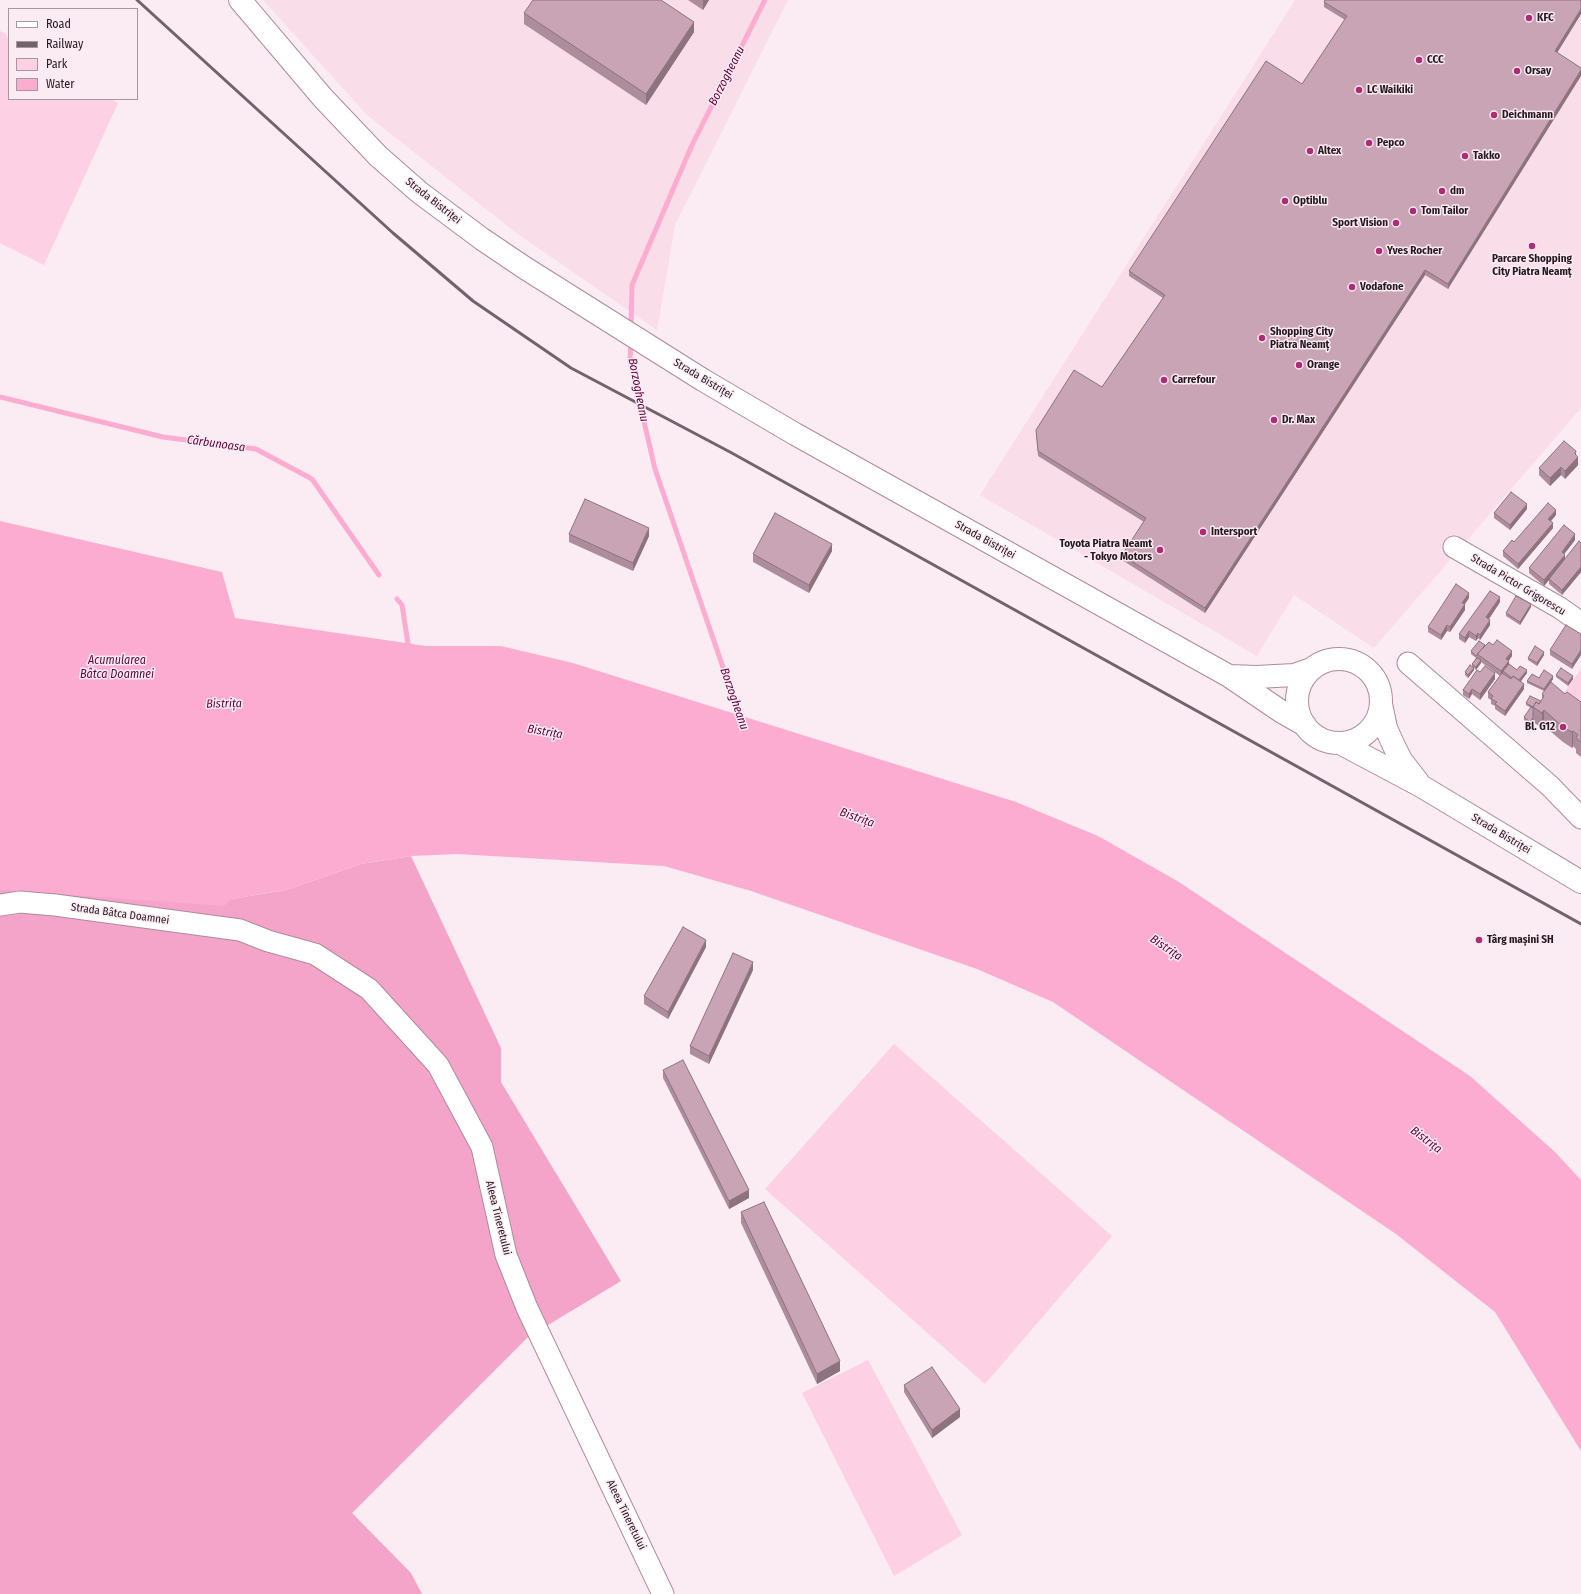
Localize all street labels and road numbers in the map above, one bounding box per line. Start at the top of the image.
street label: Strada Bistriței [402,175,464,227]
street label: Strada Bistriței [671,356,735,402]
street label: Strada Bistriței [952,518,1018,562]
street label: Strada Pictor Grigorescu [1468,551,1568,619]
street label: Strada Bistriței [1469,811,1533,857]
street label: Strada Bâtca Doamnei [70,901,170,927]
street label: Aleea Tineretului [482,1179,514,1257]
street label: Aleea Tineretului [603,1478,649,1552]

